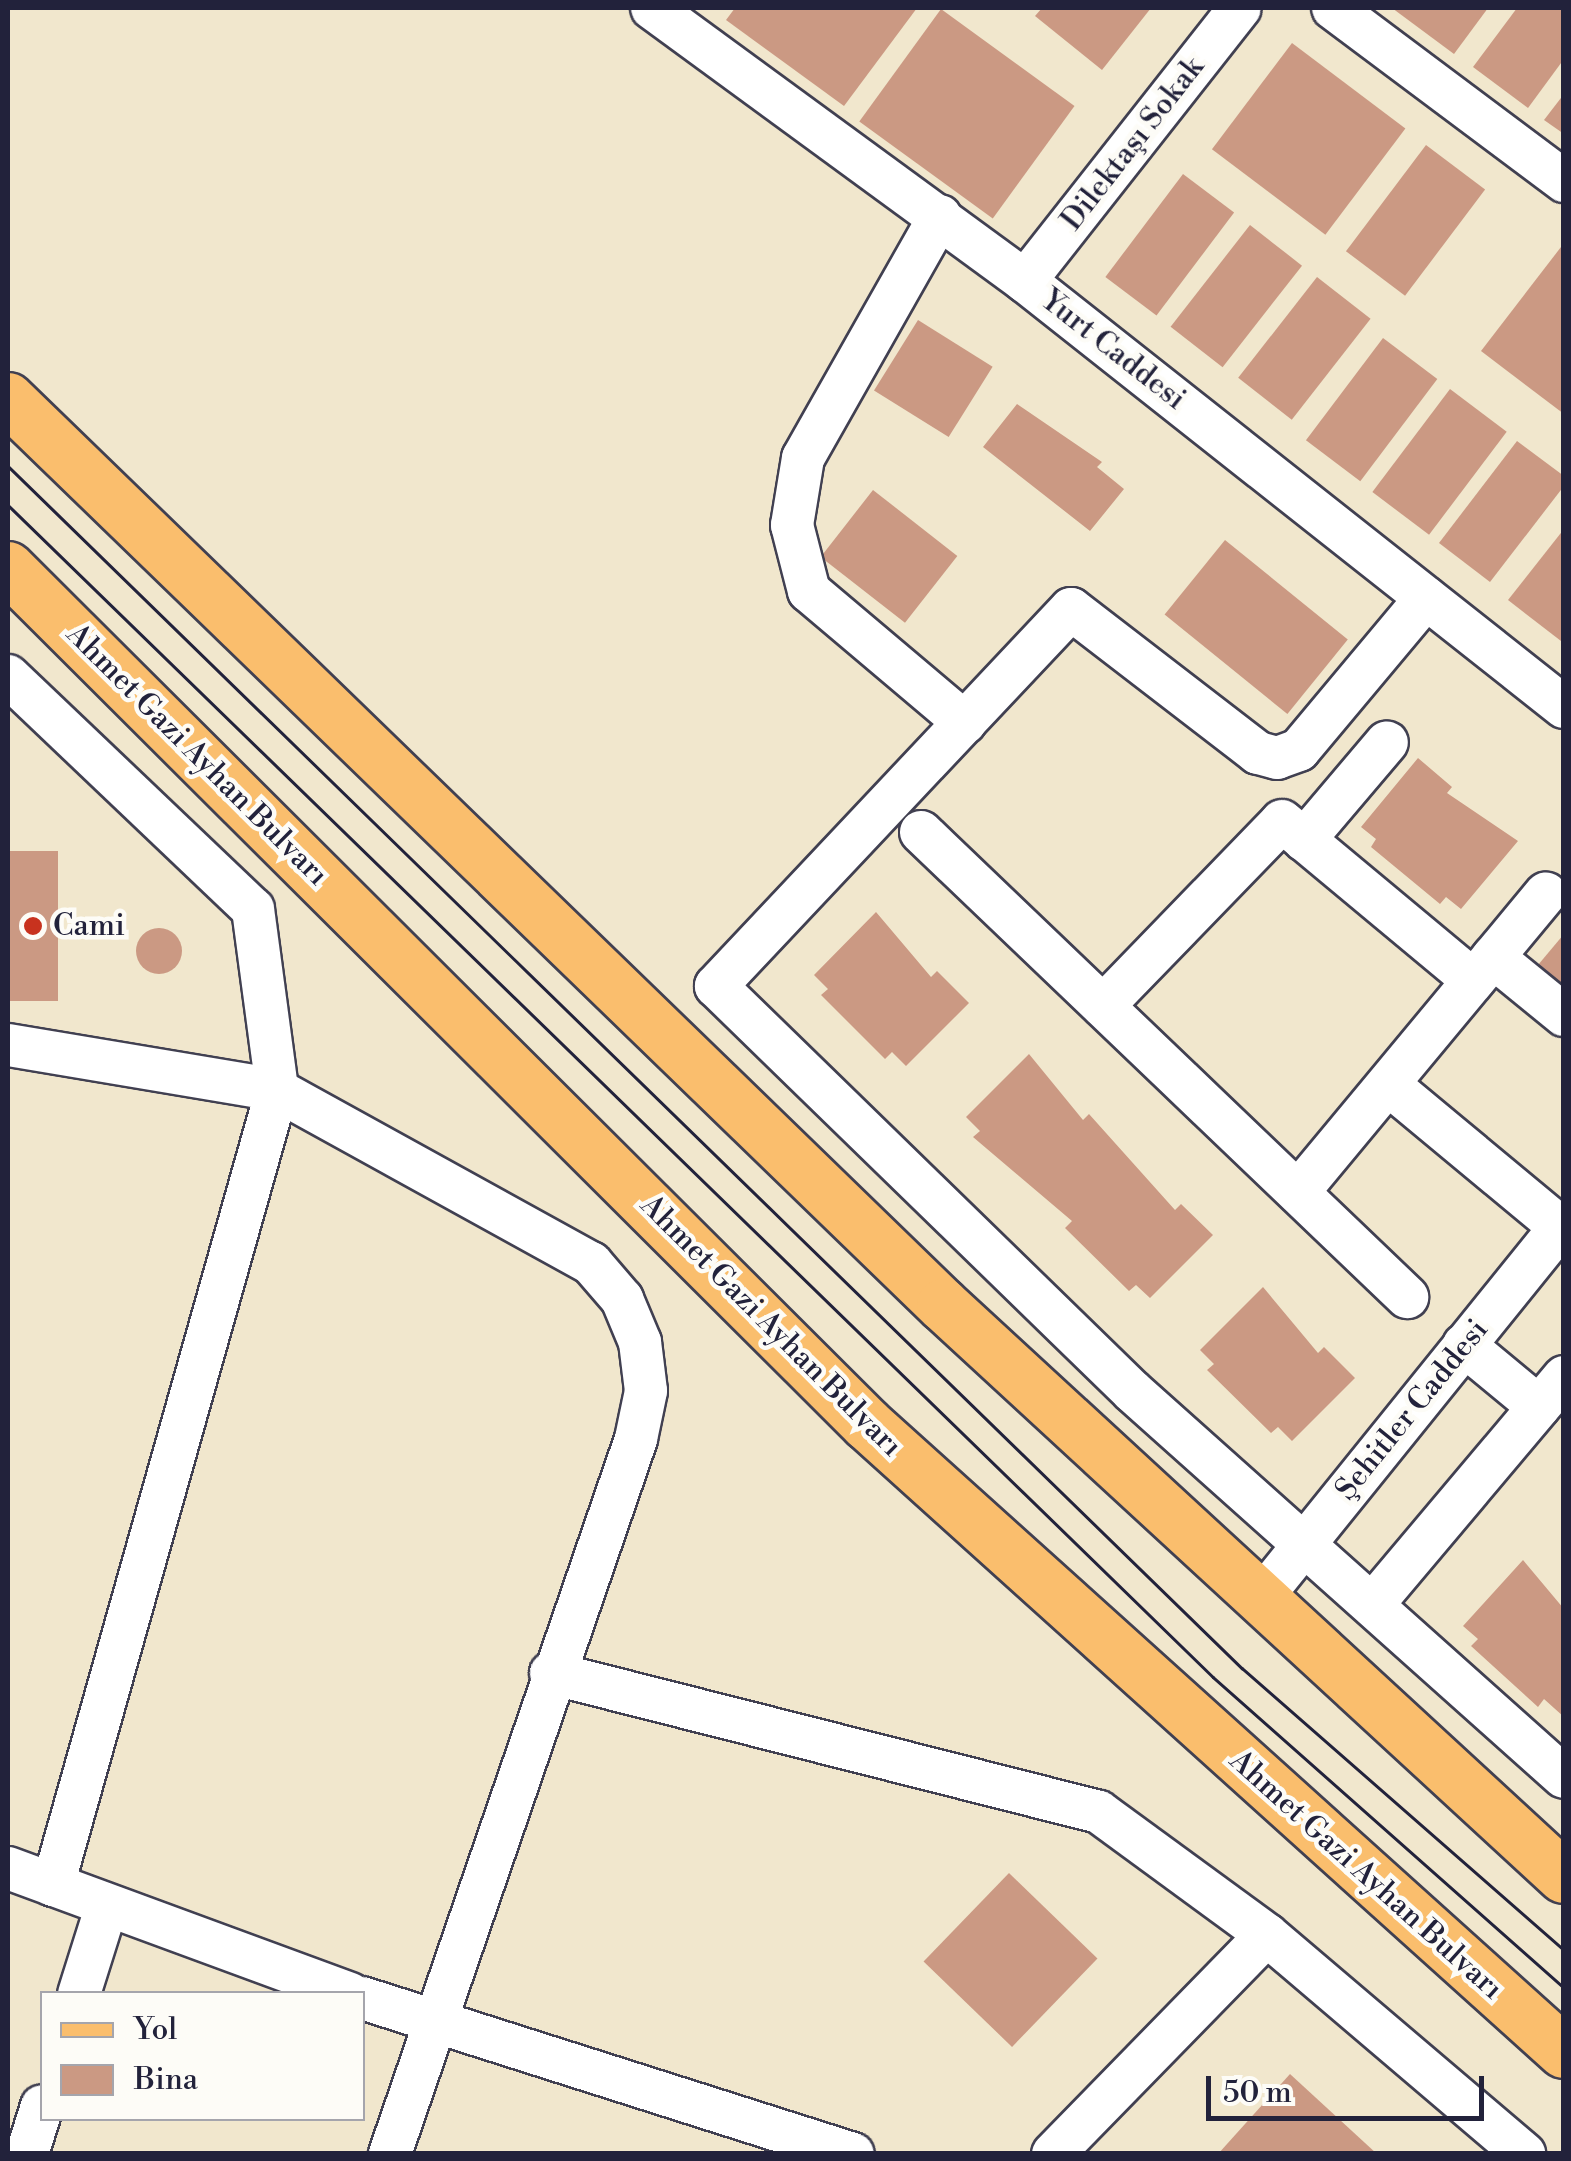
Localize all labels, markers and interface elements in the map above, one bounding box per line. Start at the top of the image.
street label: Dilektaşı Sokak [1054,50,1212,238]
street label: Yurt Caddesi [1034,282,1192,418]
street label: Ahmet Gazi Ayhan Bulvarı [59,617,335,893]
place label: Cami [53,908,125,944]
marker: Cami [22,915,44,937]
street label: Ahmet Gazi Ayhan Bulvarı [633,1188,909,1464]
street label: Şehitler Caddesi [1328,1312,1496,1508]
street label: Ahmet Gazi Ayhan Bulvarı [1222,1743,1510,2007]
legend [40,1991,365,2121]
text: Yol [134,2011,177,2049]
scale bar [1211,2056,1488,2118]
text: Bina [134,2061,198,2099]
text: 50 m [1223,2074,1292,2112]

